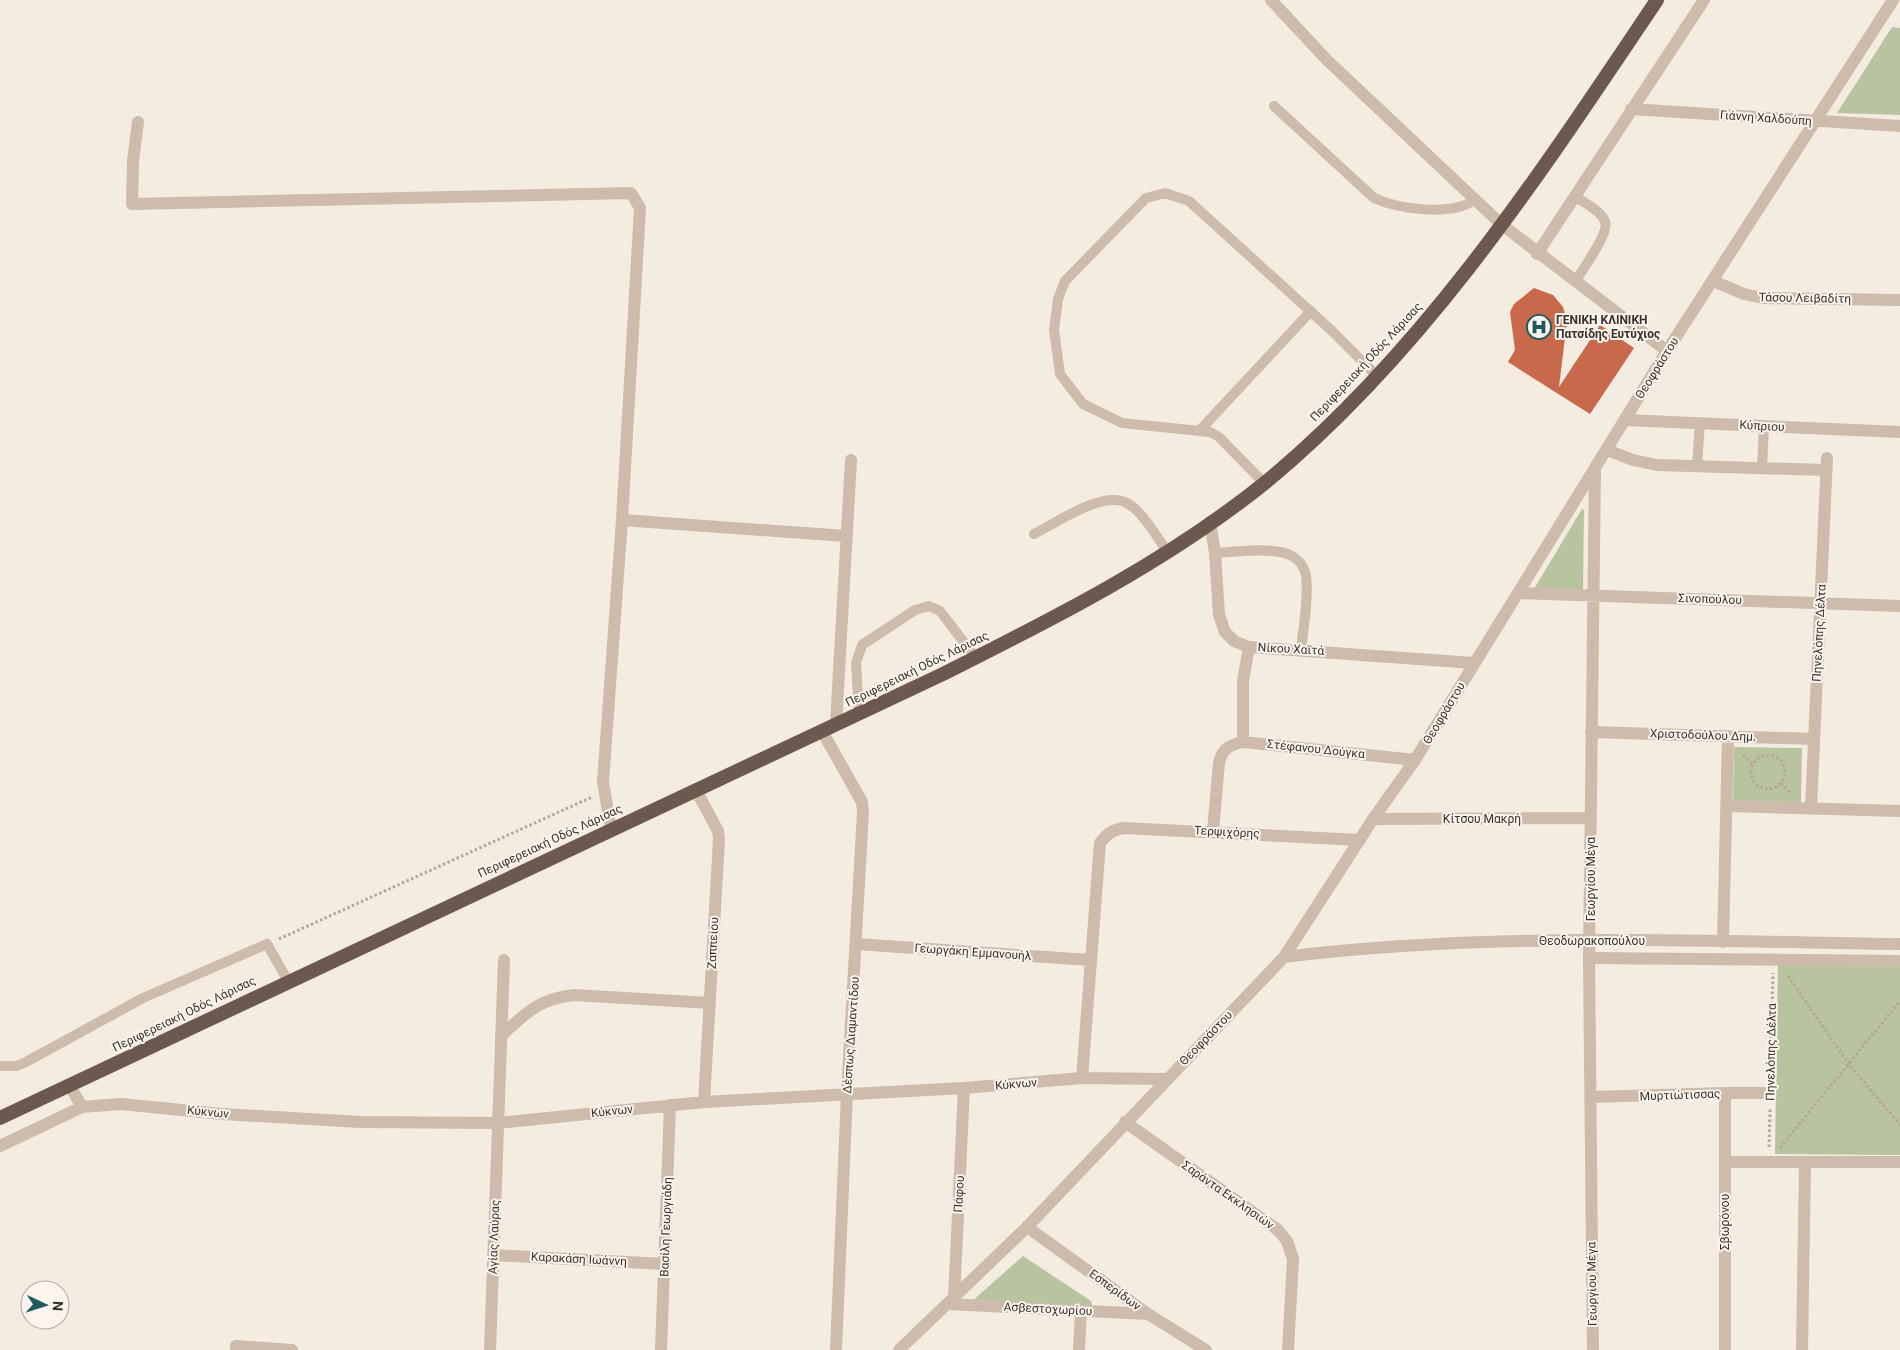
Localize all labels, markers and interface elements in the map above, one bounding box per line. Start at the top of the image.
street label: Γιάννη Χαλδούπη [1720,108,1812,128]
street label: Τάσου Λειβαδίτη [1759,290,1851,306]
street label: Περιφερειακή Οδός Λάρισας [1307,300,1425,424]
place label: ΓΕΝΙΚΗ ΚΛΙΝΙΚΗ Πατσίδης Ευτύχιος [1556,313,1660,342]
hospital icon: ΓΕΝΙΚΗ ΚΛΙΝΙΚΗ Πατσίδης Ευτύχιος [1526,314,1552,340]
street label: Θεοφράστου [1633,335,1681,401]
street label: Κύπριου [1739,418,1785,434]
street label: Πηνελόπης Δέλτα [1809,584,1829,682]
street label: Σινοπούλου [1678,591,1742,607]
street label: Περιφερειακή Οδός Λάρισας [843,628,991,710]
street label: Νίκου Χαϊτά [1257,640,1325,658]
street label: Θεοφράστου [1420,679,1468,747]
street label: Χριστοδούλου Δημ. [1650,726,1756,744]
street label: Στέφανου Δούγκα [1266,737,1366,761]
street label: Περιφερειακή Οδός Λάρισας [476,801,624,881]
street label: Κίτσου Μακρή [1443,812,1521,826]
street label: Τερψιχόρης [1194,823,1260,841]
street label: Γεωργίου Μέγα [1584,837,1598,921]
street label: Ζαππείου [705,917,721,969]
street label: Θεοδωρακοπούλου [1539,934,1645,948]
street label: Γεωργάκη Εμμανουήλ [914,941,1032,963]
street label: Περιφερειακή Οδός Λάρισας [110,973,258,1055]
street label: Δέσπως Διαμαντίδου [840,976,862,1094]
street label: Πηνελόπης Δέλτα [1763,1003,1779,1101]
street label: Θεοφράστου [1177,1008,1235,1068]
street label: Κύκνων [994,1075,1038,1093]
street label: Μυρτιώτισσας [1639,1087,1721,1103]
street label: Κύκνων [590,1102,634,1120]
street label: Κύκνων [186,1103,230,1121]
street label: Σαράντα Εκκλησιών [1179,1158,1277,1232]
street label: Πάφου [951,1175,967,1213]
street label: Βασίλη Γεωργιάδη [657,1177,675,1277]
street label: Σβωρόνου [1718,1194,1732,1250]
street label: Αγίας Λαύρας [486,1199,502,1275]
street label: Γεωργίου Μέγα [1584,1242,1600,1326]
street label: Καρακάση Ιωάννη [531,1249,627,1269]
street label: Εσπερίδων [1087,1267,1144,1313]
north arrow [20,1280,70,1330]
text: N [50,1300,66,1311]
street label: Ασβεστοχωρίου [1003,1300,1093,1318]

